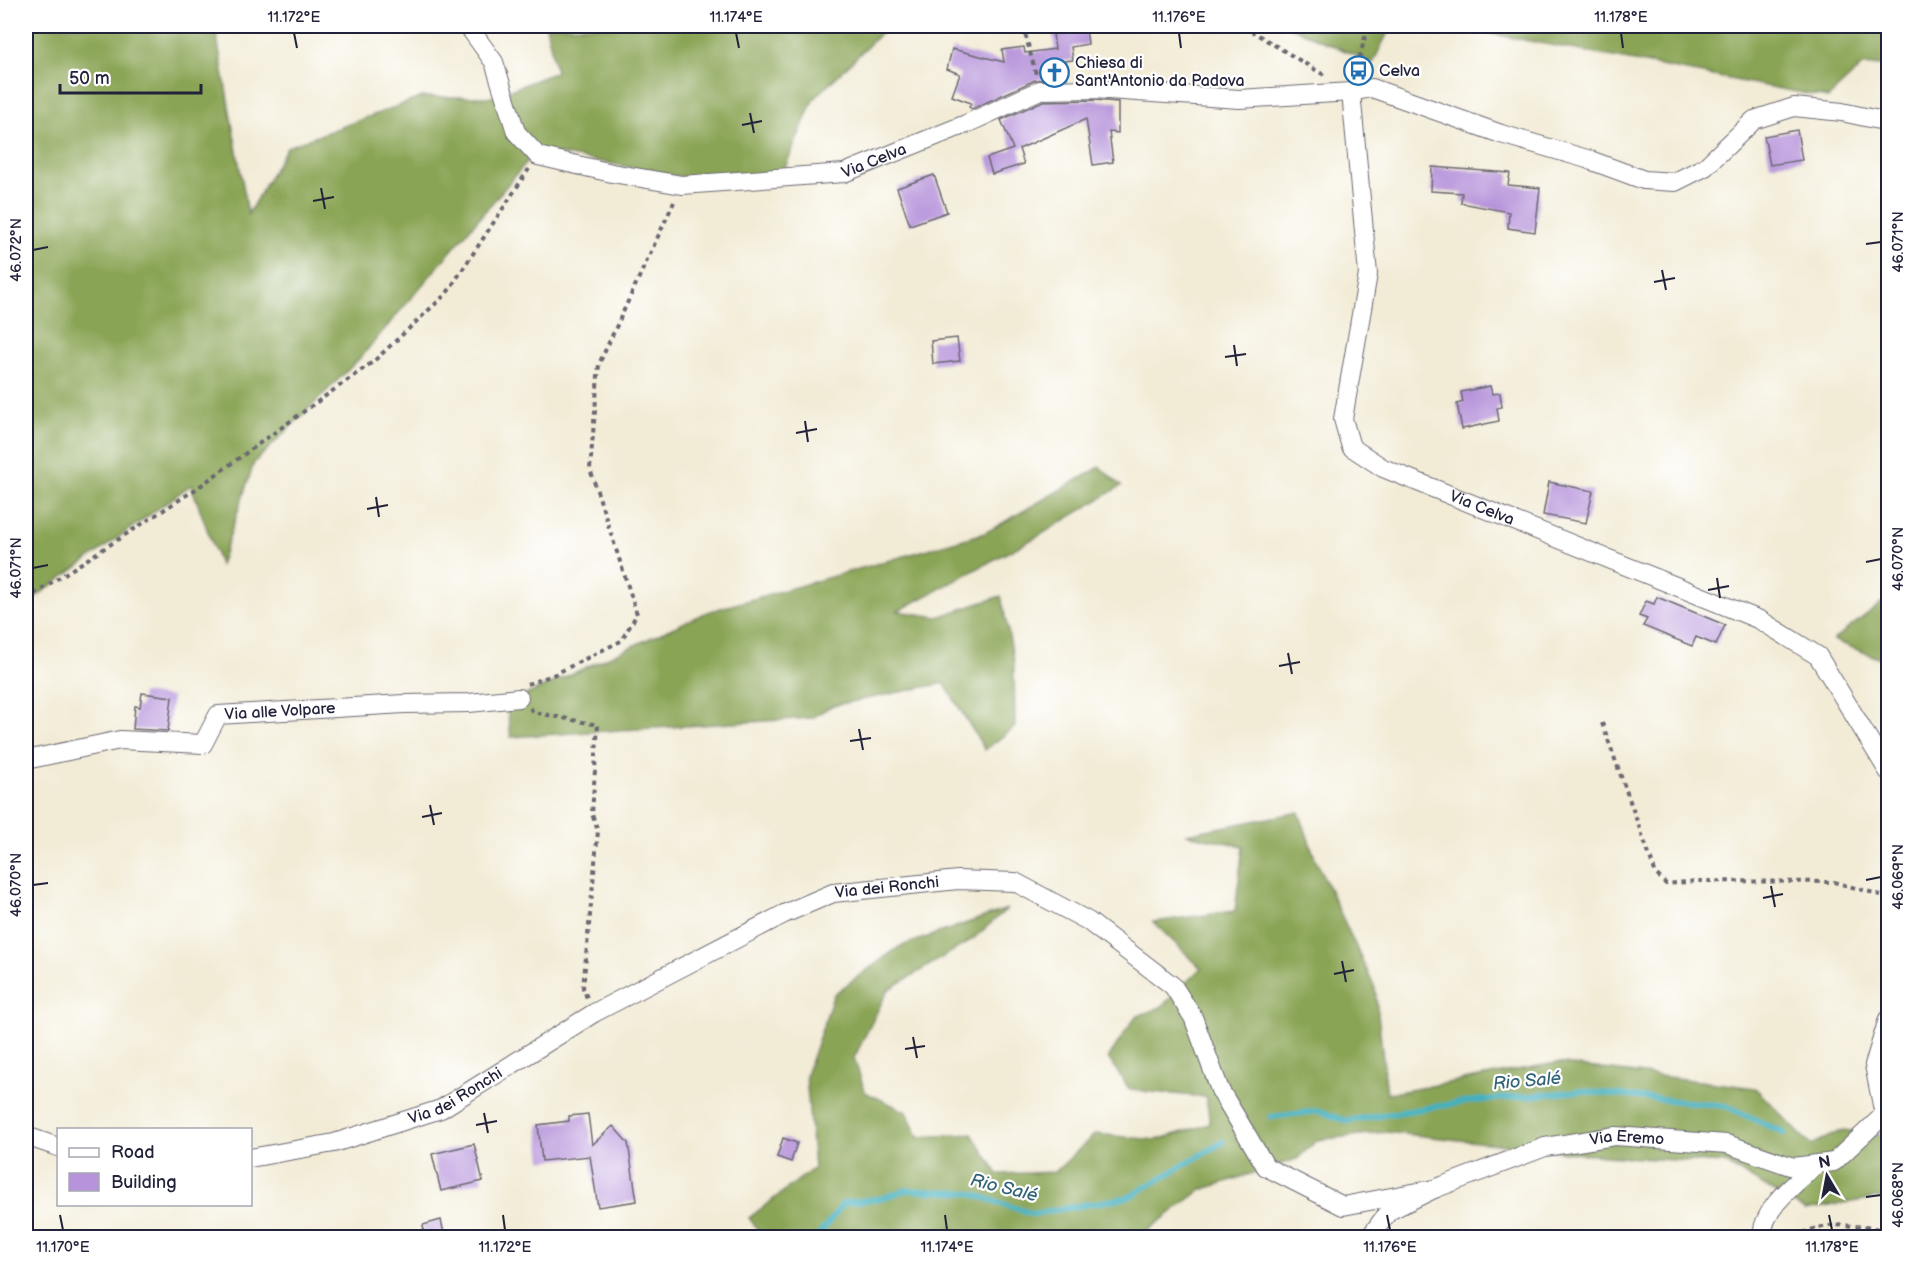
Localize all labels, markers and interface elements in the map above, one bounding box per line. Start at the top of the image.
text: 11.172°E [268,8,321,27]
text: 11.174°E [709,8,763,27]
text: 11.176°E [1152,8,1206,27]
text: 11.178°E [1594,8,1648,27]
place label: Chiesa di Sant'Antonio da Padova [1075,54,1245,91]
bus stop icon: Celva [1342,55,1374,87]
church icon: Chiesa di Sant'Antonio da Padova [1038,56,1070,88]
scale bar [60,57,201,95]
place label: Celva [1379,62,1420,81]
text: 50 m [69,68,110,89]
street label: Via Celva [839,139,909,182]
text: 46.071°N [1889,211,1908,273]
text: 46.072°N [7,218,26,282]
street label: Via Celva [1447,486,1517,529]
text: 46.070°N [1889,527,1908,591]
text: 46.071°N [7,537,26,599]
street label: Via alle Volpare [224,699,337,724]
text: 46.069°N [1889,844,1908,910]
text: 46.070°N [7,853,26,917]
street label: Via dei Ronchi [834,873,940,902]
street label: Via dei Ronchi [406,1063,506,1128]
water label: Rio Salé [1492,1068,1562,1094]
street label: Via Eremo [1588,1126,1665,1149]
legend [57,1128,252,1206]
text: Road [111,1142,155,1163]
north arrow [1797,1146,1857,1206]
text: N [1817,1152,1832,1173]
text: 46.068°N [1889,1162,1908,1228]
water label: Rio Salé [968,1170,1040,1206]
text: Building [111,1172,177,1193]
text: 11.170°E [36,1238,90,1257]
text: 11.172°E [479,1238,532,1257]
text: 11.174°E [920,1238,974,1257]
text: 11.176°E [1363,1238,1417,1257]
text: 11.178°E [1805,1238,1859,1257]

